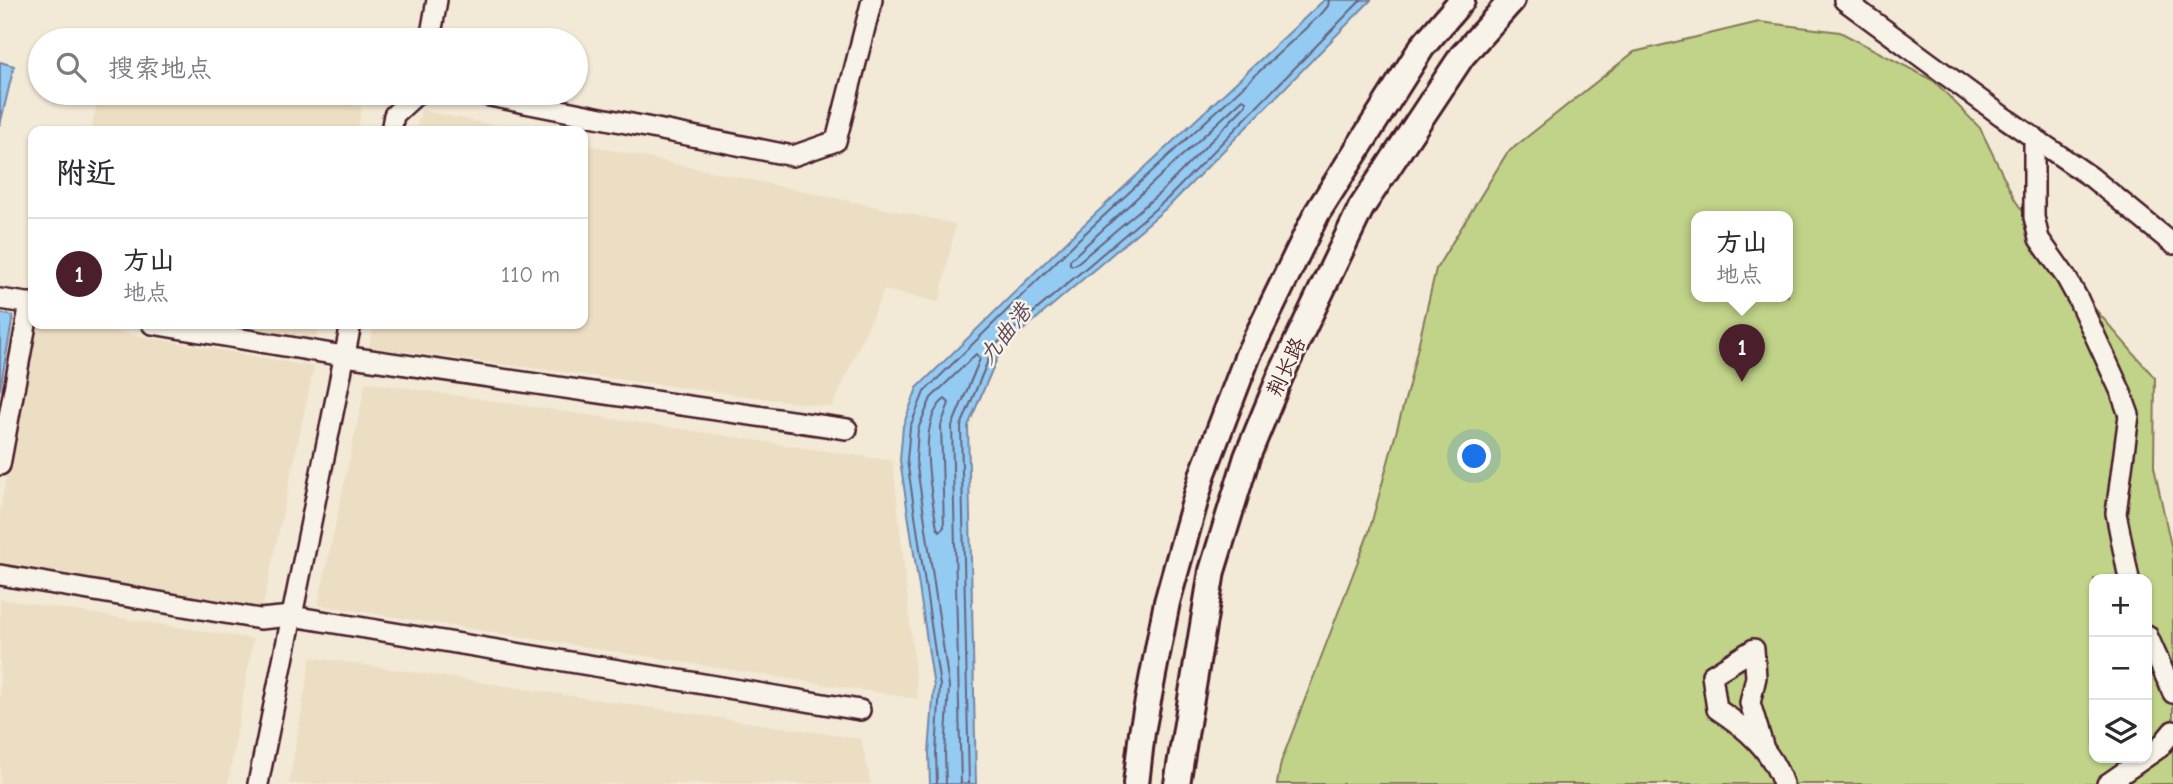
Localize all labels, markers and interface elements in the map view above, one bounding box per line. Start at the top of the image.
search box [28,28,588,105]
icon: search [52,48,90,86]
text: 搜索地点 [108,54,212,84]
text: 附近 [56,156,116,191]
popup [1691,211,1793,302]
text: 方山 [1716,228,1768,258]
text: 方山 [123,246,175,276]
text: 1 [74,261,84,288]
text: 110 m [501,261,560,288]
text: 地点 [1716,261,1762,288]
text: 地点 [123,279,169,306]
water label: 九曲港 [973,297,1038,369]
pin: 1 [1719,324,1765,382]
street label: 荆长路 [1262,333,1310,401]
your location [1457,439,1491,473]
map controls [2089,574,2152,763]
button: + [2089,574,2152,637]
button: − [2089,637,2152,700]
button: layers [2089,700,2152,763]

